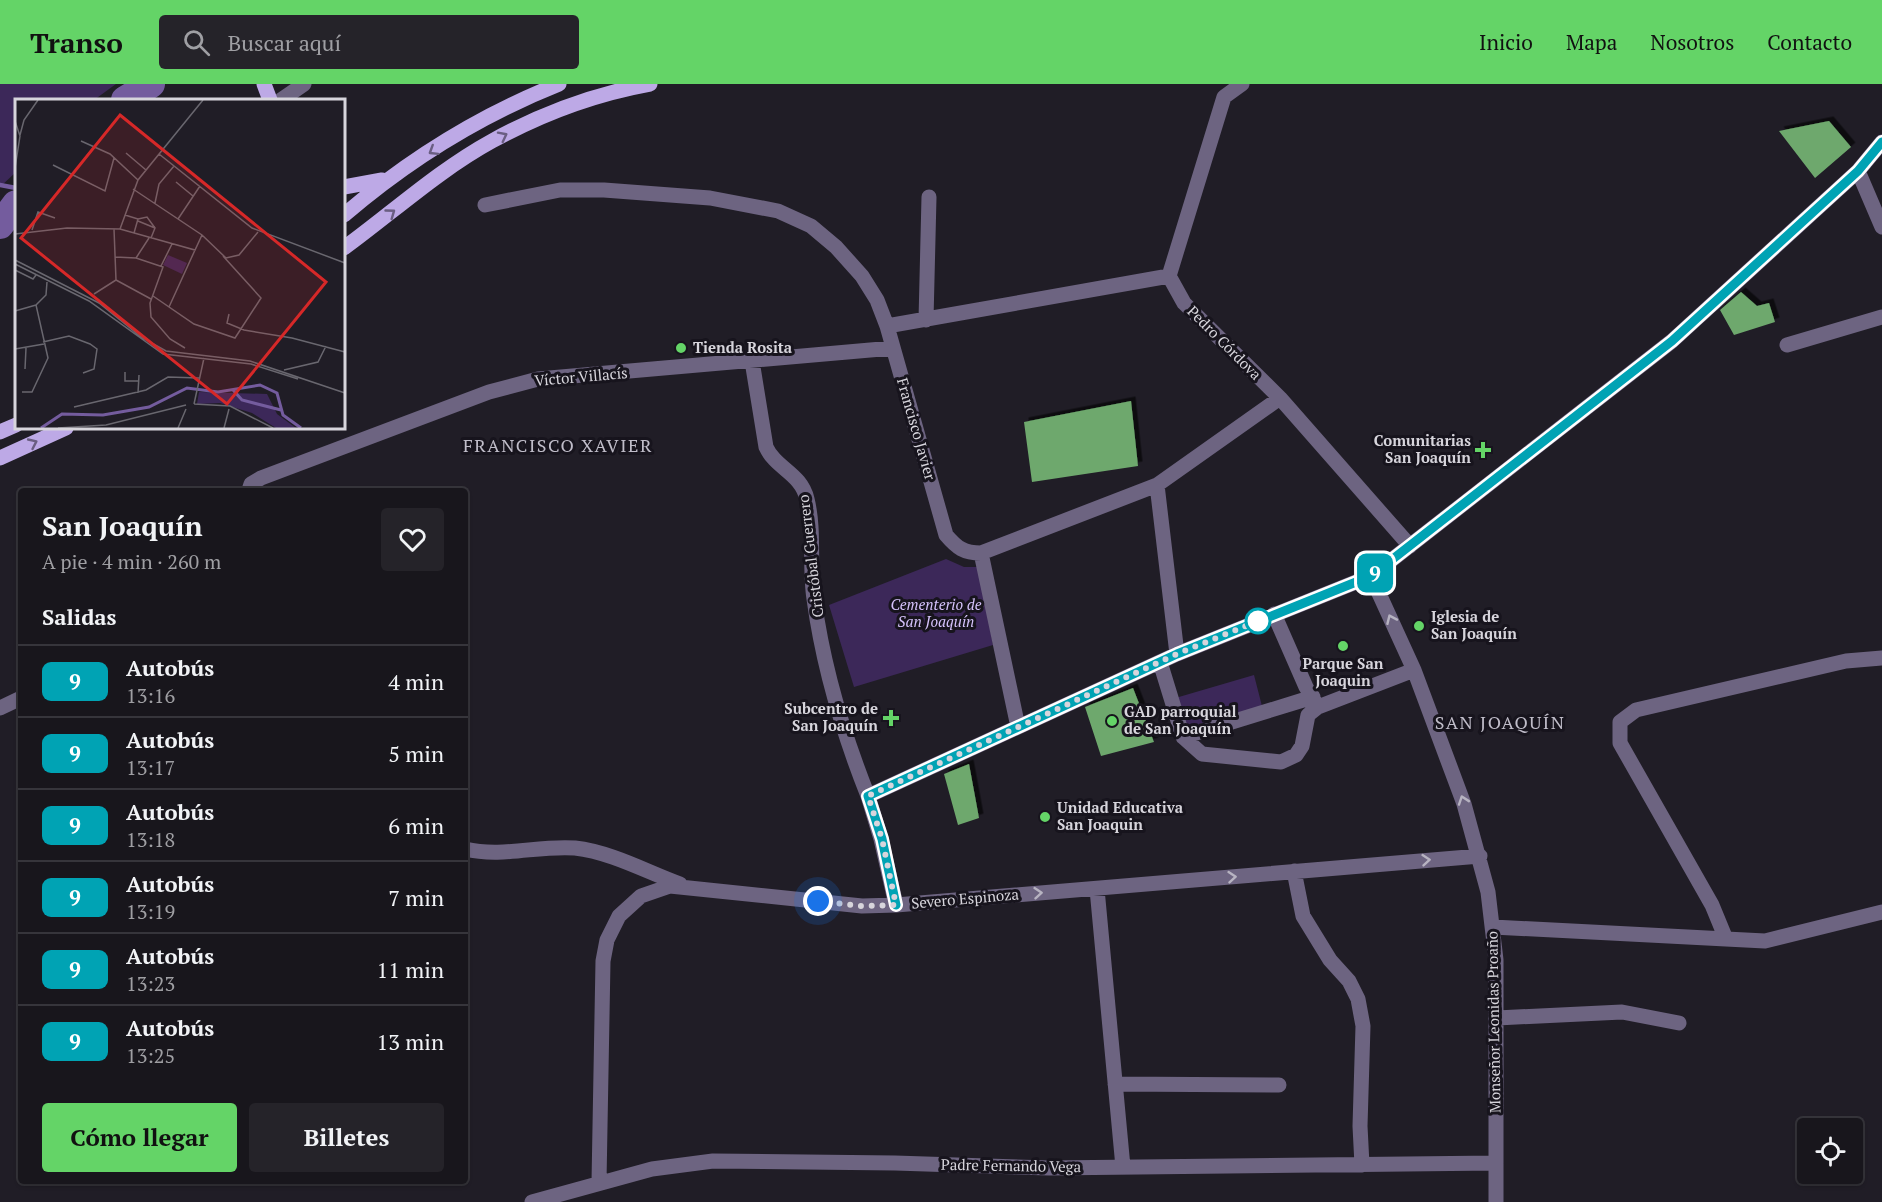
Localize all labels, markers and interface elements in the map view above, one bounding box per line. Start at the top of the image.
search box [159,15,579,69]
text: Transo [30,24,123,61]
icon: search [180,26,213,59]
text: Buscar aquí [228,28,341,57]
text: Inicio [1479,28,1533,56]
text: Mapa [1566,28,1617,56]
text: Nosotros [1650,28,1734,56]
text: Contacto [1767,28,1852,56]
inset map [15,99,345,429]
one-way arrow [496,131,507,143]
one-way arrow [429,143,439,155]
one-way arrow [385,209,396,220]
street label: Pedro Córdova [1183,301,1266,384]
place label: Tienda Rosita [693,337,793,357]
marker: Tienda Rosita [674,341,688,355]
street label: Víctor Villacís [534,362,628,390]
street label: Francisco Javier [893,375,941,482]
place label: Comunitarias San Joaquín [1374,430,1471,467]
district label: FRANCISCO XAVIER [463,433,653,457]
one-way arrow [26,438,37,450]
marker: Comunitarias San Joaquín [1476,443,1490,457]
street label: Cristóbal Guerrero [793,493,827,619]
text: San Joaquín [42,507,203,544]
button: heart [381,508,444,571]
text: A pie · 4 min · 260 m [42,548,221,575]
line badge: 9 [1356,554,1394,592]
text: 9 [1369,559,1381,587]
park label: Cementerio de San Joaquín [890,594,982,631]
text: Salidas [42,602,117,631]
place label: Iglesia de San Joaquín [1431,606,1517,643]
unlabelled marker [1245,608,1271,634]
one-way arrow [1386,614,1398,625]
marker: Iglesia de San Joaquín [1412,619,1426,633]
marker: Parque San Joaquin [1336,639,1350,653]
text: Autobús [126,653,214,682]
place label: Parque San Joaquin [1303,653,1384,690]
text: 9 [69,667,81,695]
text: 4 min [388,667,444,696]
text: 13:16 [126,682,175,709]
place label: Subcentro de San Joaquín [784,698,878,735]
place label: GAD parroquial de San Joaquín [1124,701,1236,738]
marker: Subcentro de San Joaquín [882,709,900,727]
district label: SAN JOAQUÍN [1435,710,1565,734]
marker: GAD parroquial de San Joaquín [1105,714,1119,728]
text: Autobús [126,725,214,754]
text: 9 [69,739,81,767]
text: 5 min [388,739,444,768]
text: 13:17 [126,754,175,781]
one-way arrow [1457,795,1470,806]
text: Autobús [126,797,214,826]
place label: Unidad Educativa San Joaquin [1057,797,1184,834]
marker: Unidad Educativa San Joaquin [1038,810,1052,824]
text: 9 [69,811,81,839]
text: 6 min [388,811,444,840]
text: 13:18 [126,826,175,853]
one-way arrow [1422,854,1431,867]
text: Autobús [126,869,214,898]
one-way arrow [1227,871,1236,884]
text: 9 [69,883,81,911]
text: 7 min [388,883,444,912]
street label: Severo Espinoza [910,883,1020,913]
your location [803,886,833,916]
one-way arrow [1033,887,1042,900]
text: 13:19 [126,898,175,925]
street label: Monseñor Leonidas Proaño [1481,931,1505,1113]
text: Autobús [126,941,214,970]
text: 9 [69,955,81,983]
text: 11 min [377,955,444,984]
text: 13:23 [126,970,175,997]
text: Autobús [126,1013,214,1042]
text: 9 [69,1027,81,1055]
text: 13 min [377,1027,444,1056]
text: 13:25 [126,1042,175,1069]
button: Cómo llegar [42,1103,237,1172]
button: Billetes [249,1103,444,1172]
map controls [1797,1118,1863,1184]
button: locate [1797,1118,1863,1184]
street label: Padre Fernando Vega [941,1154,1082,1176]

